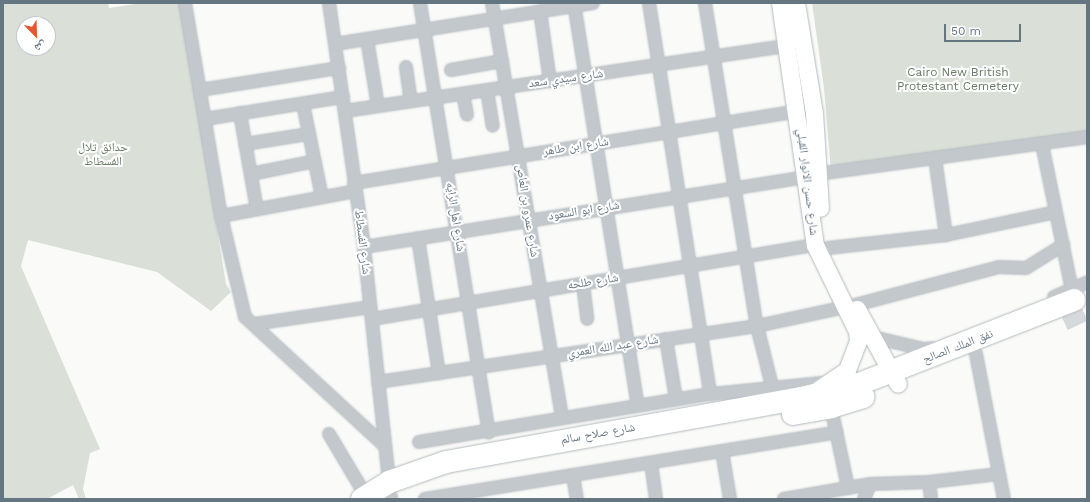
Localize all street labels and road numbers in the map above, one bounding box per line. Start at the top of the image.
street label: شارع سيدي سعد [528,67,604,91]
street label: شارع حسن الانوار القبلي [793,128,821,236]
street label: شارع ابن طاهر [542,135,610,159]
street label: شارع عمرو بن العاص [513,164,541,258]
street label: شارع اهل الرايه [442,181,468,253]
street label: شارع ابو السعود [547,198,621,224]
street label: شارع الفسطاط [351,209,373,275]
street label: شارع طلحه [567,271,619,293]
street label: نفق الملك الصالح [921,327,995,367]
street label: شارع عبد الله العمري [567,333,659,361]
street label: شارع صلاح سالم [560,420,636,448]

